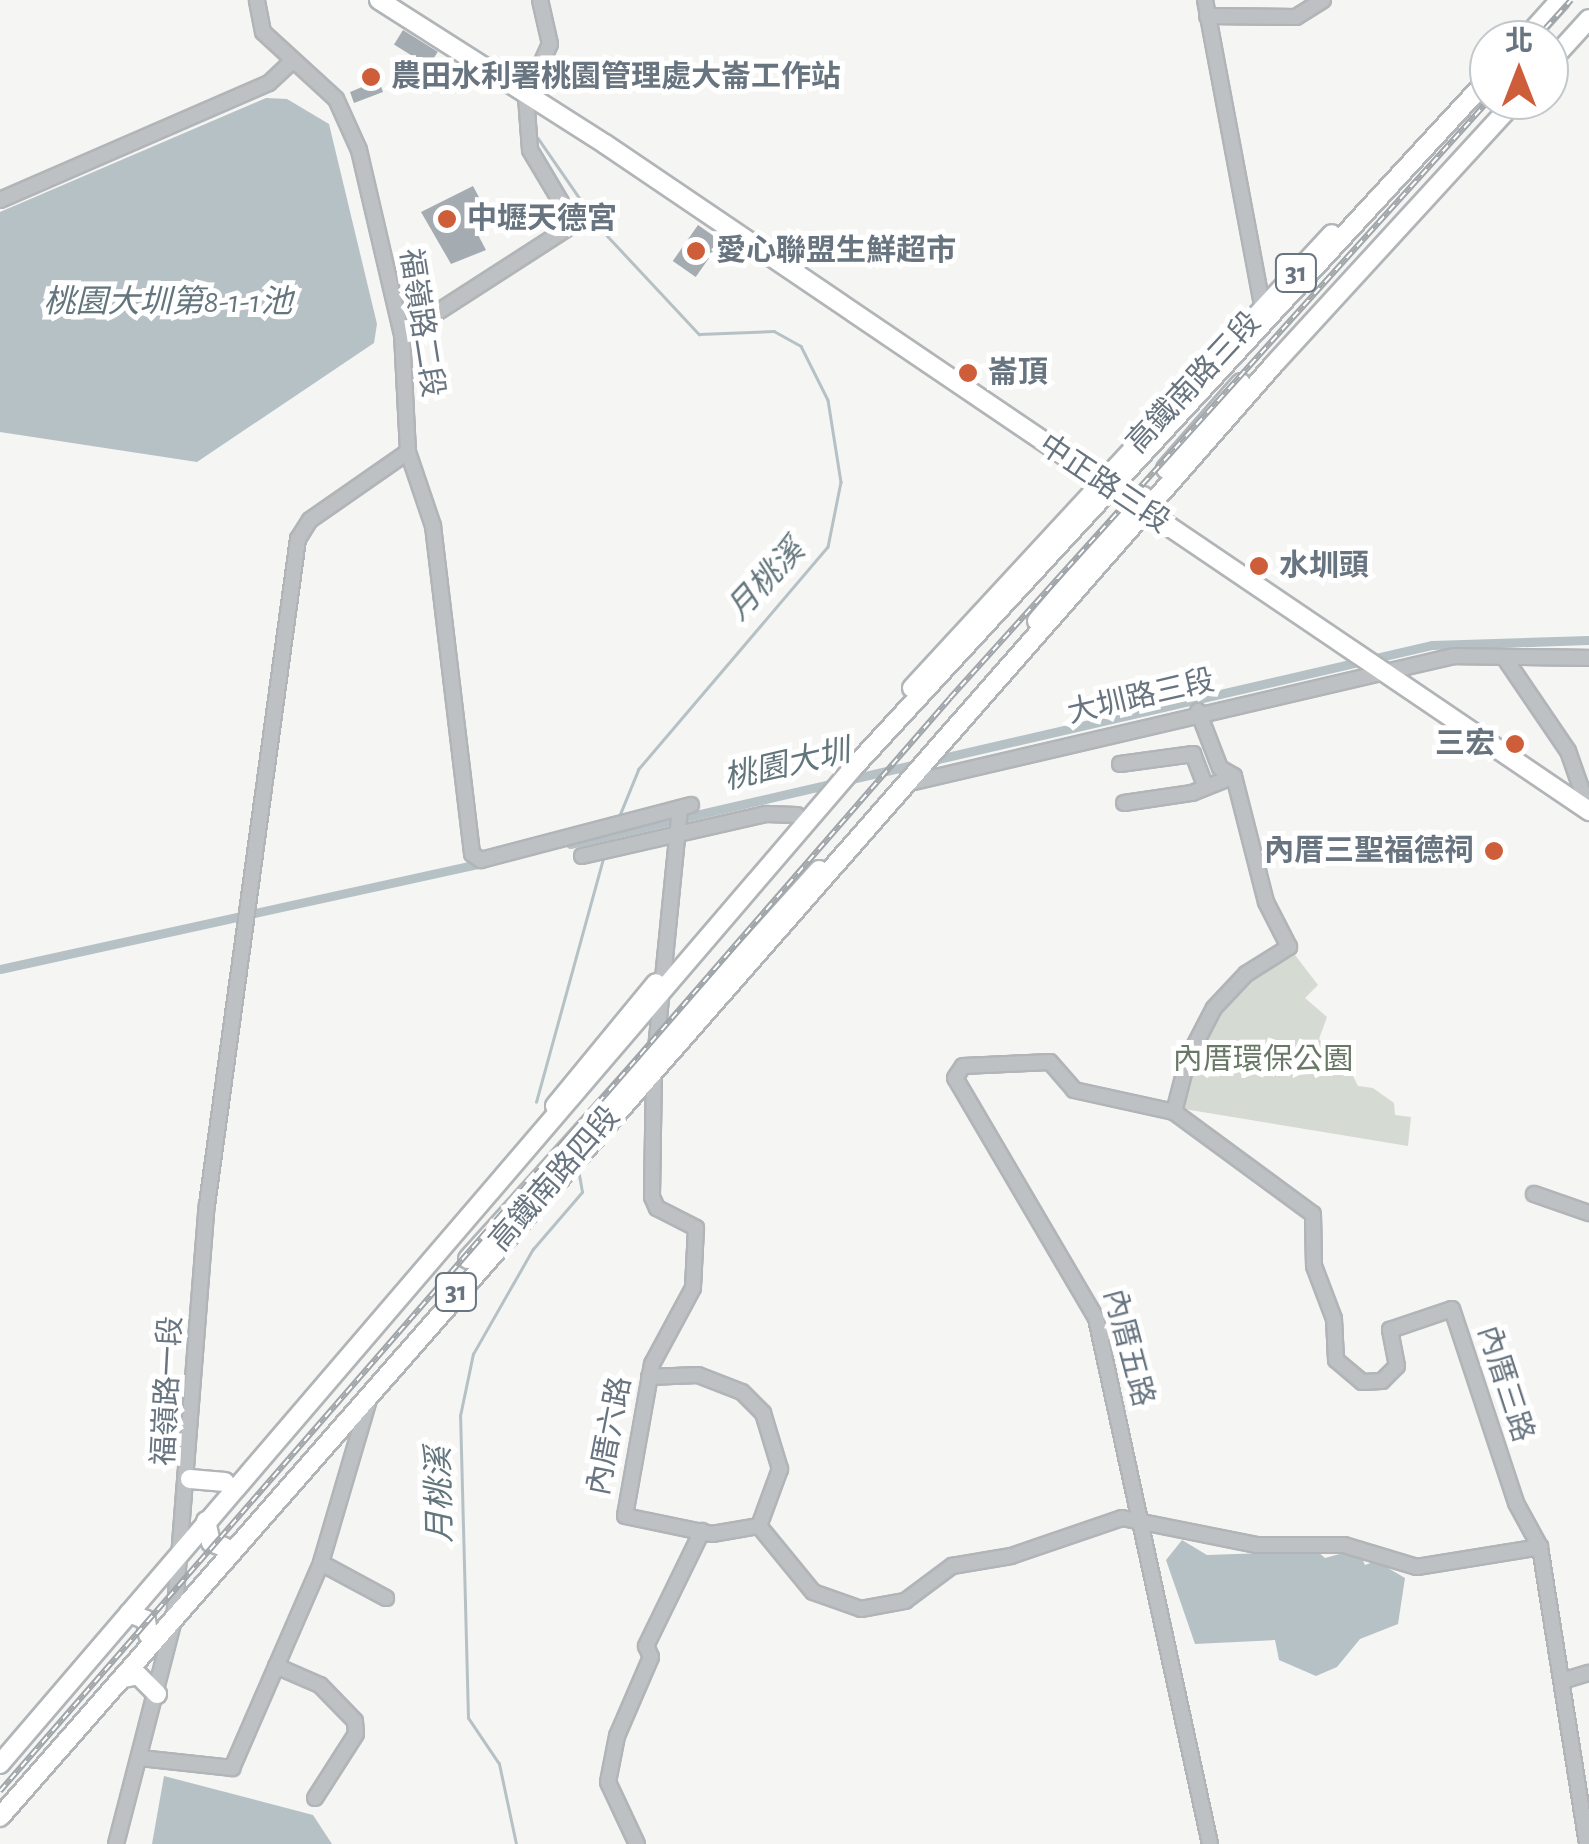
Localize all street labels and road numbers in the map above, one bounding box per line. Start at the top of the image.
street label: 福嶺路二段 [391,246,451,400]
road number: 31 [1274,250,1318,296]
street label: 高鐵南路三段 [1119,305,1269,461]
street label: 中正路三段 [1032,427,1176,541]
street label: 大圳路三段 [1064,663,1218,731]
street label: 高鐵南路四段 [482,1099,628,1259]
road number: 31 [434,1269,478,1315]
street label: 內厝五路 [1095,1285,1161,1411]
street label: 福嶺路一段 [146,1315,190,1467]
street label: 內厝三路 [1469,1321,1541,1447]
street label: 內厝六路 [581,1374,639,1498]

